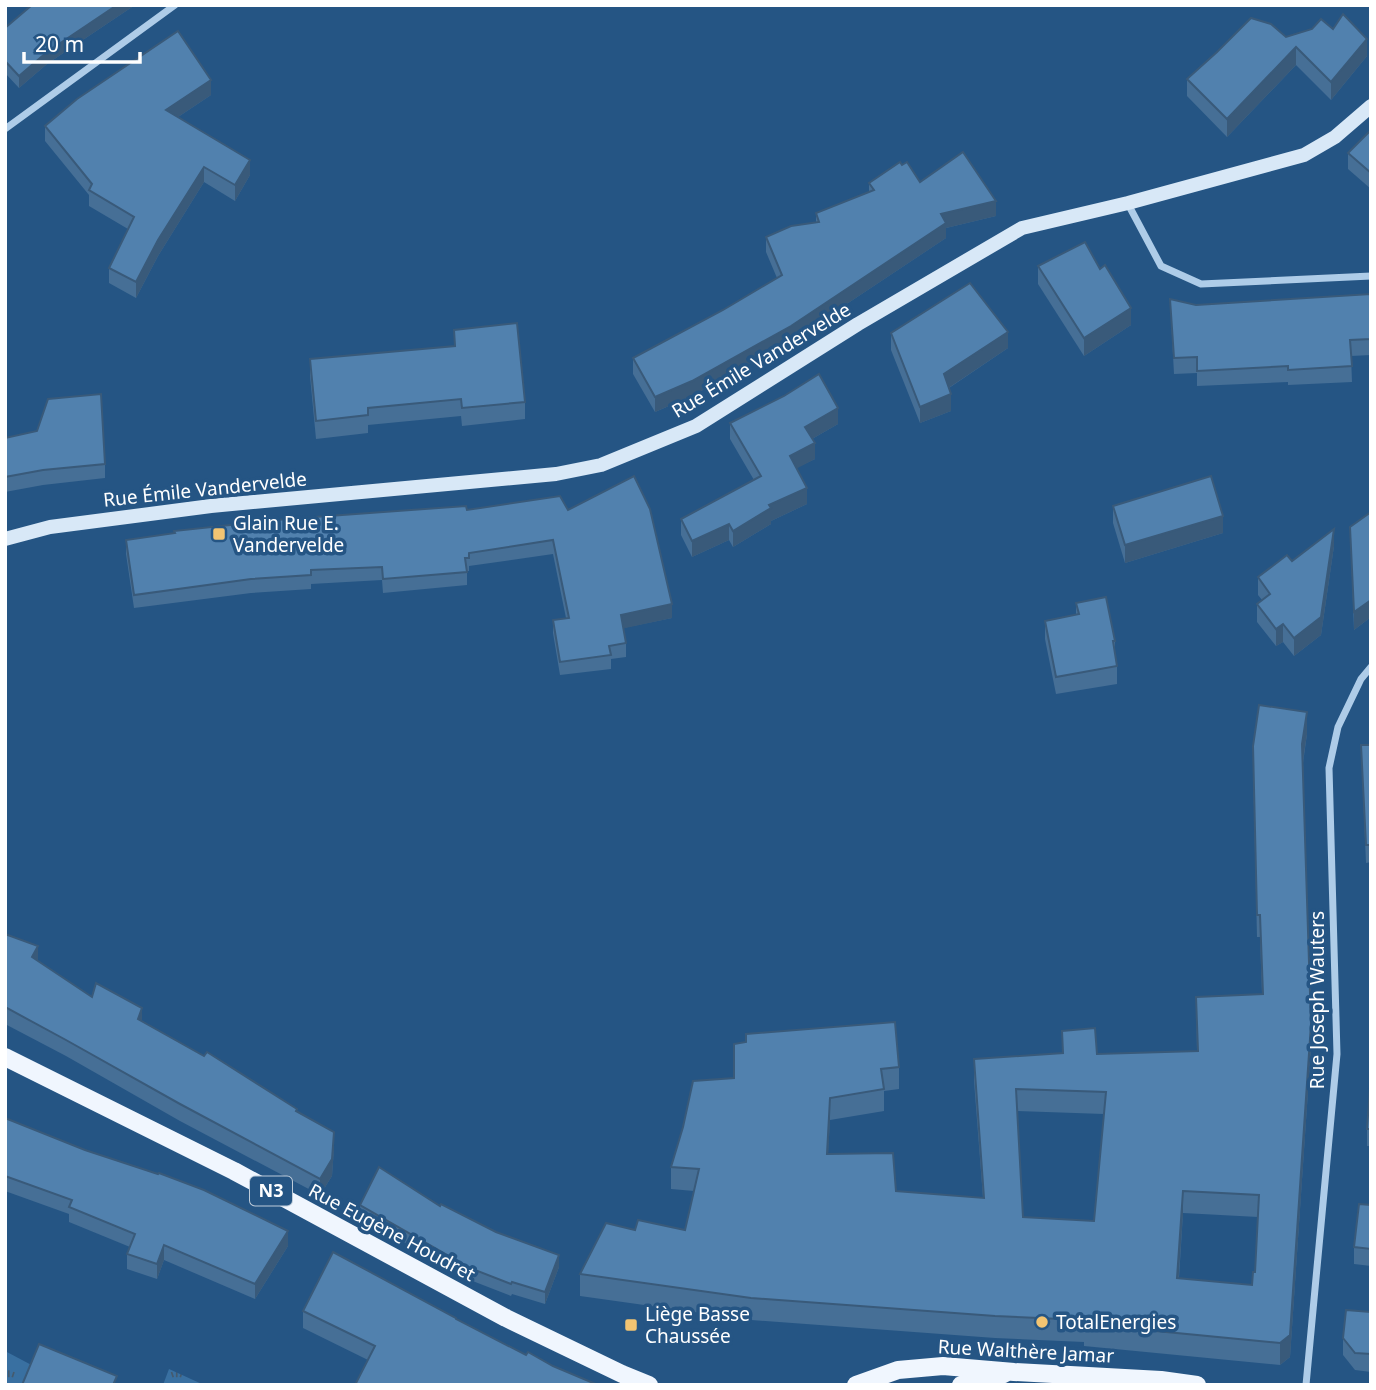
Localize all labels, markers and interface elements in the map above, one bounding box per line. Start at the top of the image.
scale bar [24,21,140,65]
text: 20 m [35,30,84,58]
street label: Rue Émile Vandervelde [667,296,855,424]
street label: Rue Émile Vandervelde [102,465,308,513]
place label: Glain Rue E. Vandervelde [233,510,344,558]
marker: Glain Rue E. Vandervelde [211,526,227,542]
street label: Rue Joseph Wauters [1304,911,1330,1089]
road number: N3 [250,1176,292,1206]
street label: Rue Eugène Houdret [304,1177,480,1287]
place label: Liège Basse Chaussée [645,1301,750,1349]
place label: TotalEnergies [1056,1309,1176,1335]
marker: TotalEnergies [1034,1314,1050,1330]
marker: Liège Basse Chaussée [623,1317,639,1333]
street label: Rue Walthère Jamar [937,1333,1115,1369]

